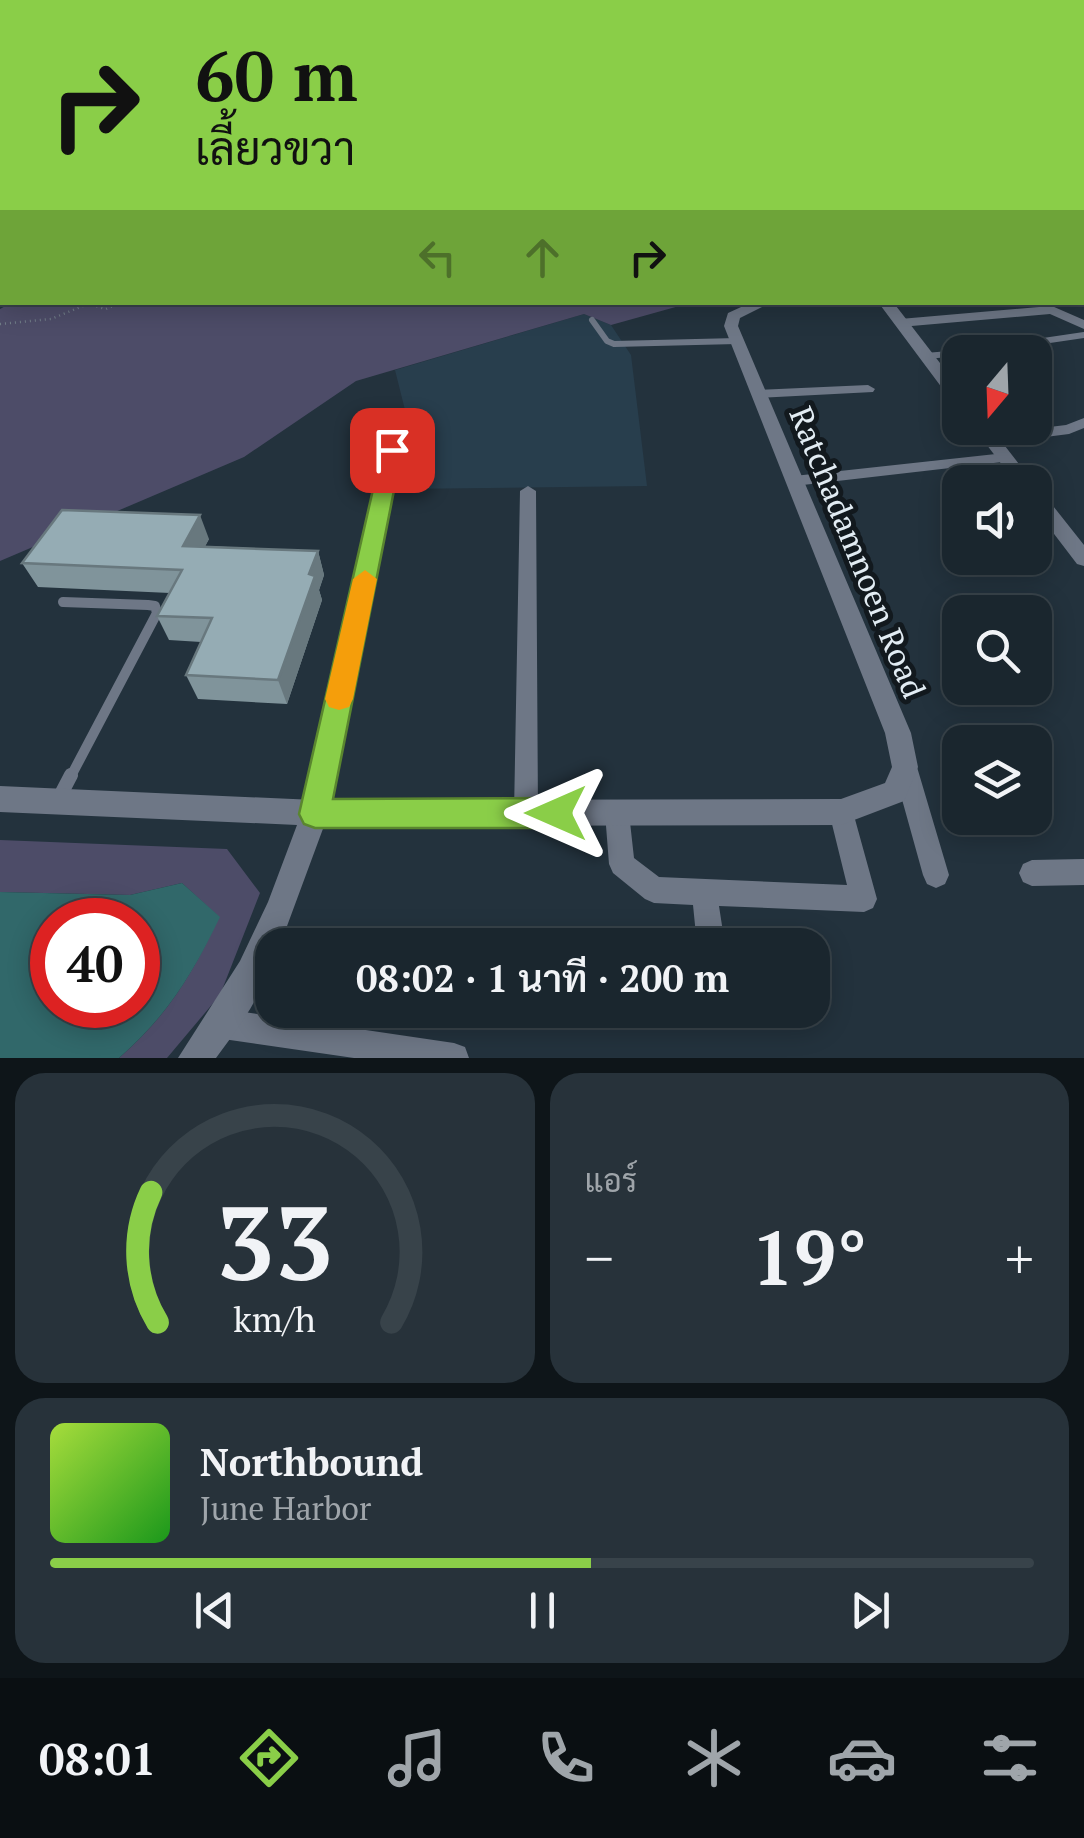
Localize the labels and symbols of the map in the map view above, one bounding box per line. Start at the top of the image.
north arrow [942,335,1052,445]
street label: Ratchadamnoen Road [780,400,936,704]
pin [350,408,435,493]
position arrow [504,761,608,865]
speed limit sign: 40 [30,898,160,1028]

